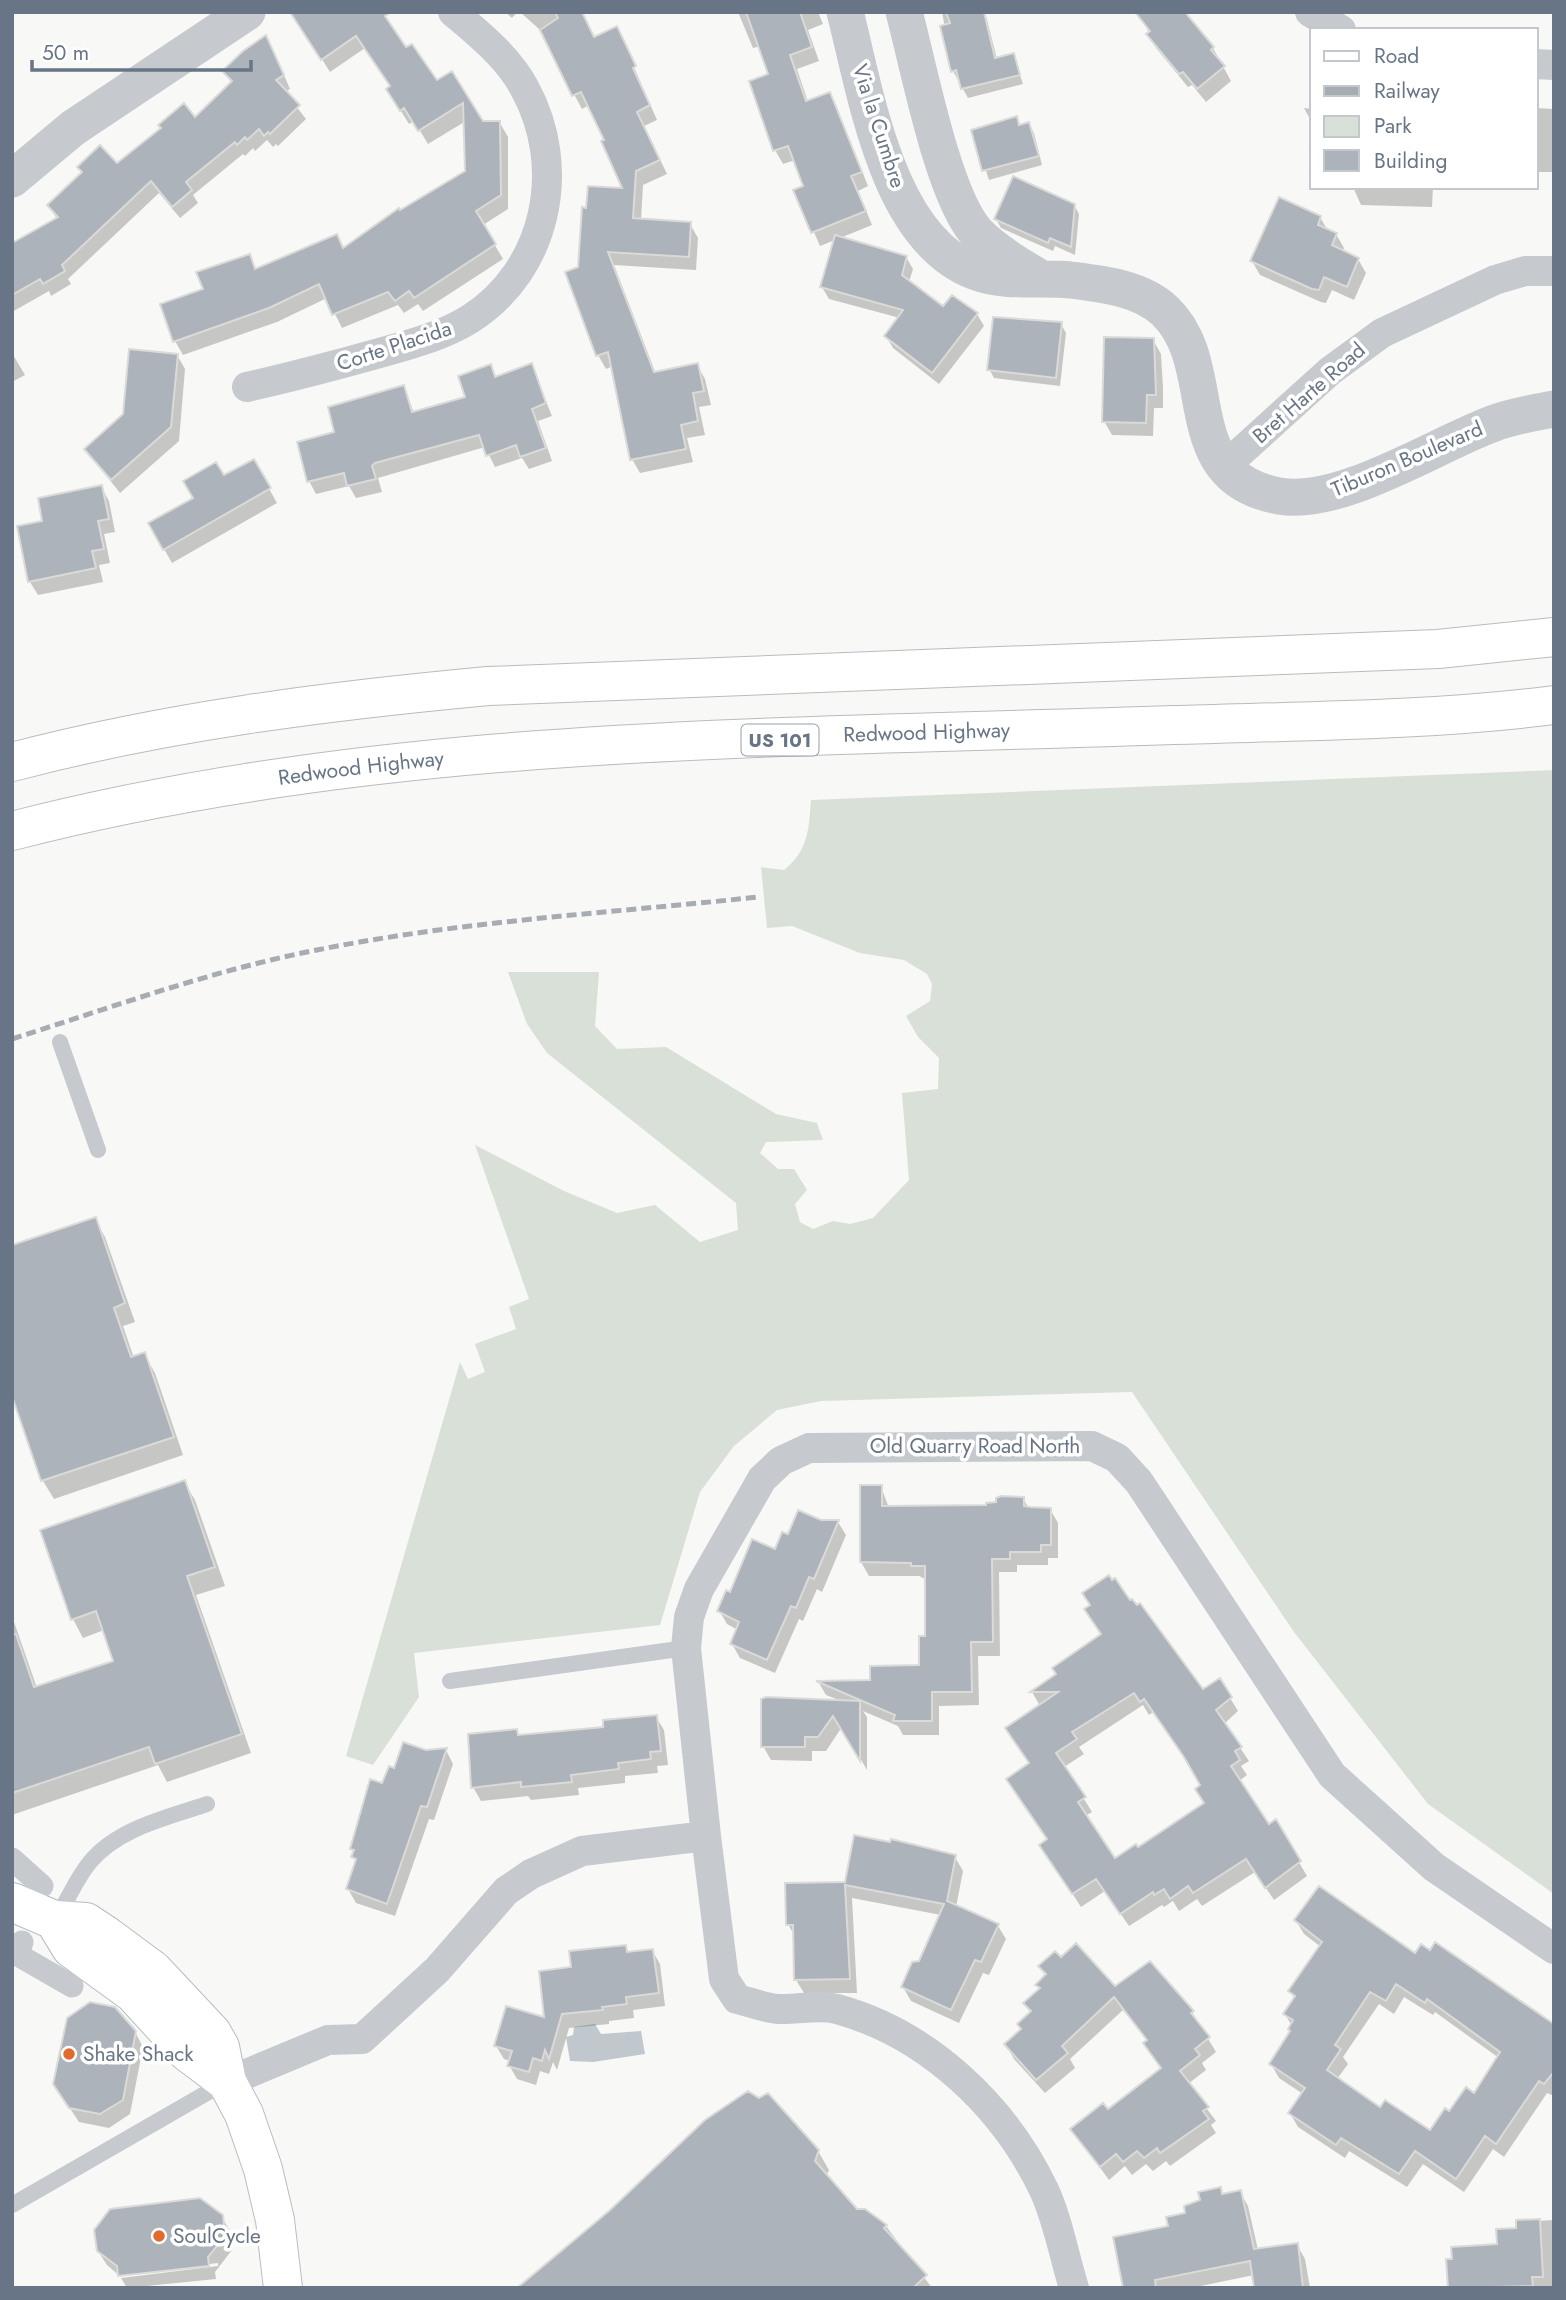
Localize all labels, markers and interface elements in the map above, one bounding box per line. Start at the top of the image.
scale bar [32,28,250,72]
legend [1310,28,1538,189]
text: 50 m [42,38,89,68]
text: Road [1374,41,1419,71]
street label: Via la Cumbre [845,60,913,192]
text: Railway [1374,76,1440,106]
text: Park [1374,111,1412,141]
text: Building [1374,146,1447,176]
street label: Corte Placida [333,313,455,379]
street label: Bret Harte Road [1246,336,1372,450]
street label: Tiburon Boulevard [1327,414,1487,504]
street label: Redwood Highway [843,715,1011,750]
road number: US 101 [742,724,818,755]
street label: Redwood Highway [276,743,446,793]
street label: Old Quarry Road North [870,1431,1080,1461]
place label: Shake Shack [83,2039,194,2069]
marker: Shake Shack [61,2046,77,2062]
place label: SoulCycle [173,2221,261,2251]
marker: SoulCycle [151,2228,167,2244]

